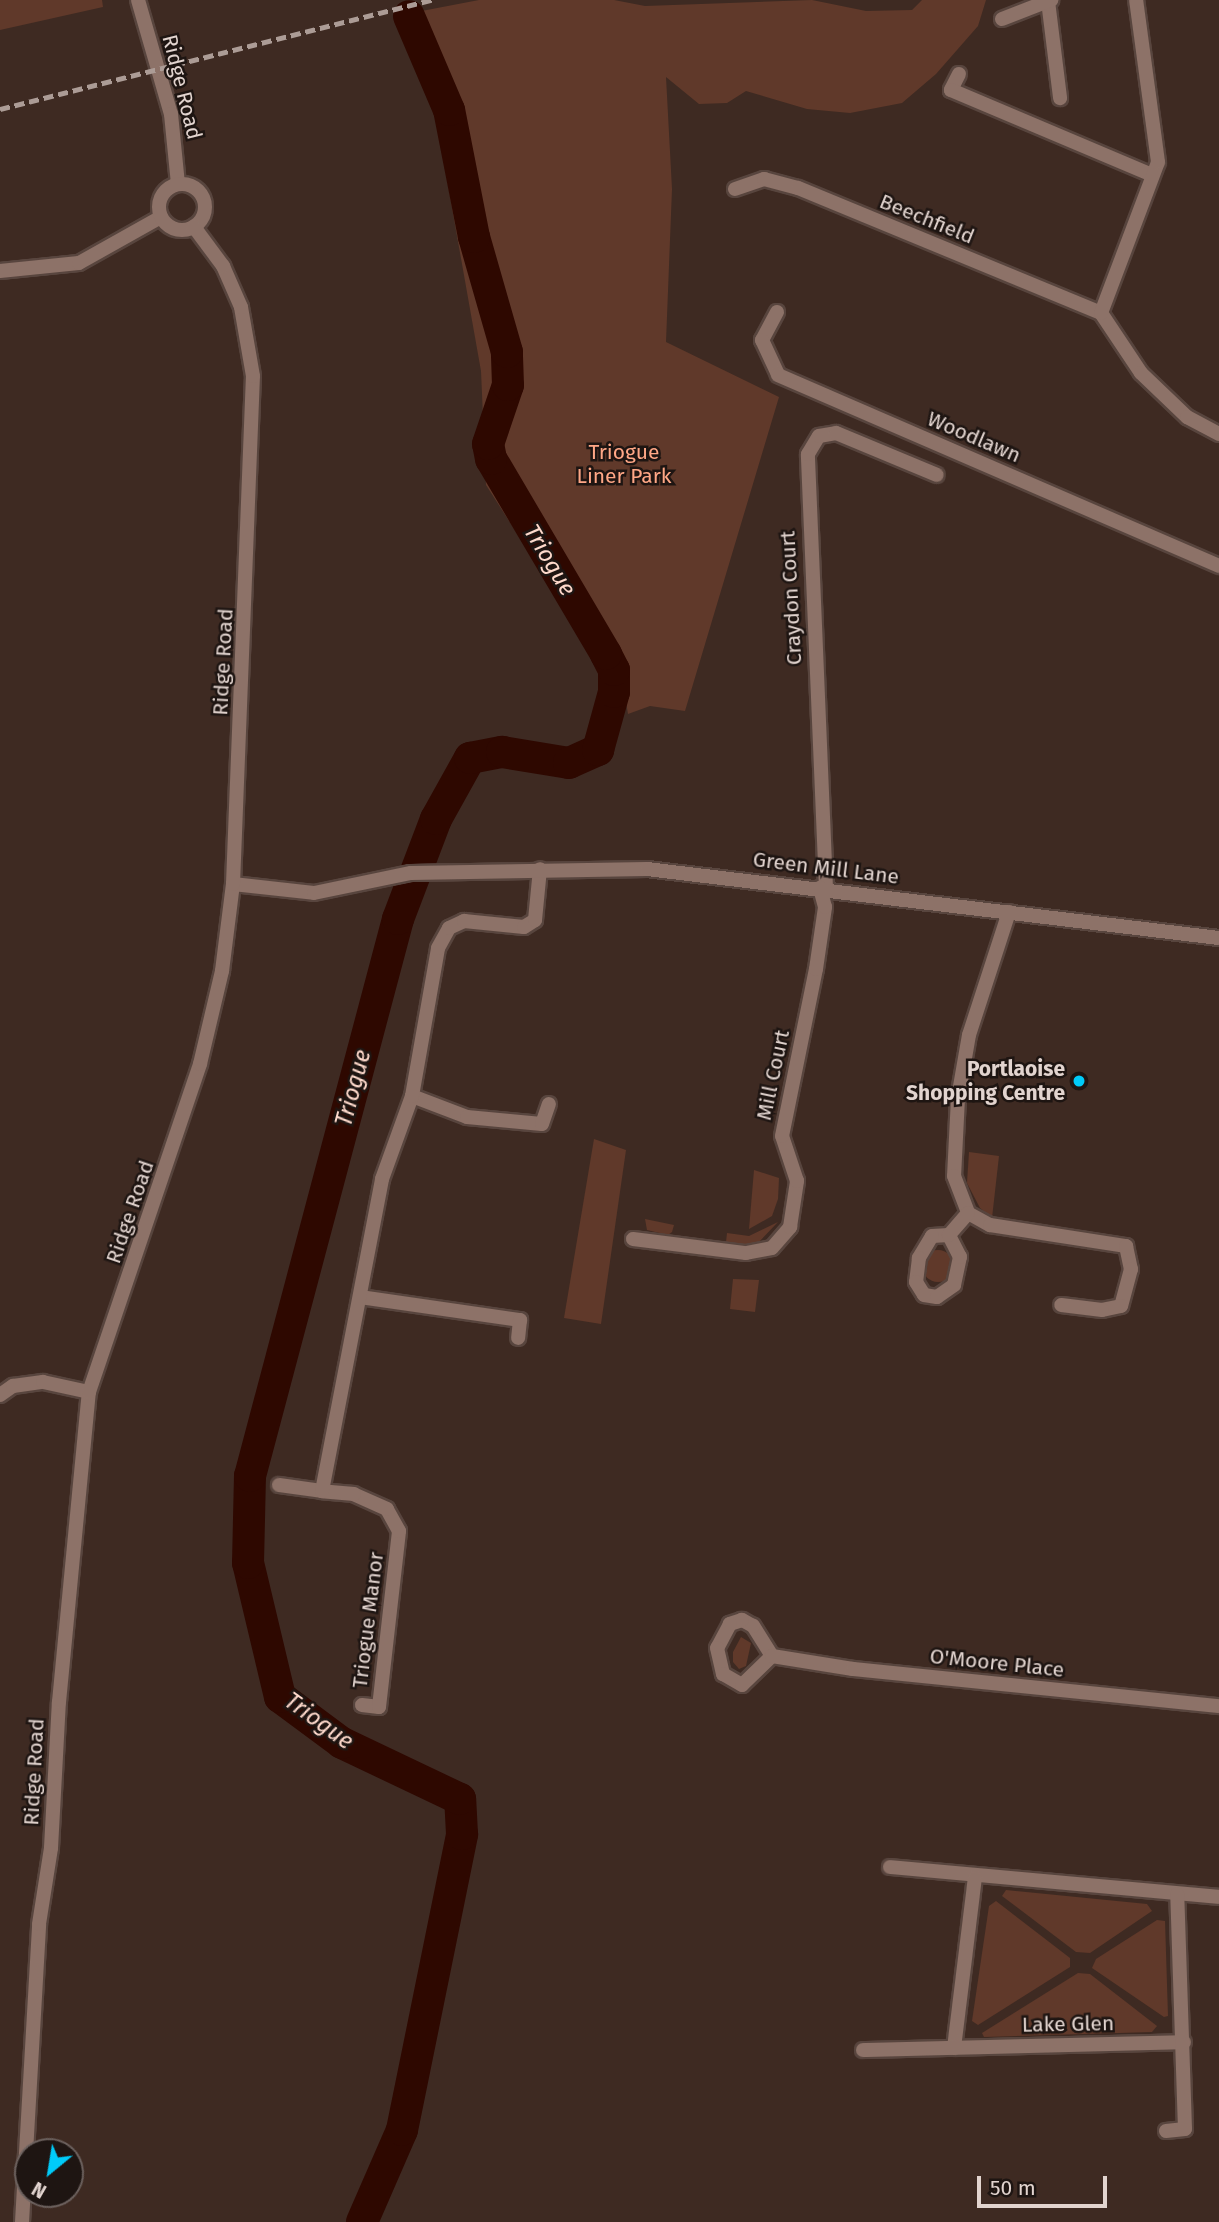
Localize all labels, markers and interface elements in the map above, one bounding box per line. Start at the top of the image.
street label: Ridge Road [157,32,207,142]
street label: Beechfield [876,189,978,249]
street label: Woodlawn [924,406,1024,468]
park label: Triogue Liner Park [576,439,672,489]
water label: Triogue [518,519,582,601]
street label: Craydon Court [775,530,807,666]
street label: Ridge Road [208,608,238,716]
street label: Green Mill Lane [751,847,901,889]
street label: Mill Court [751,1028,795,1122]
water label: Triogue [330,1047,376,1129]
place label: Portlaoise Shopping Centre [906,1056,1065,1106]
marker: Portlaoise Shopping Centre [1071,1073,1087,1089]
street label: Ridge Road [101,1157,159,1267]
street label: Triogue Manor [347,1551,389,1689]
street label: O'Moore Place [929,1643,1065,1683]
water label: Triogue [279,1687,359,1755]
street label: Ridge Road [19,1718,49,1826]
street label: Lake Glen [1022,2011,1114,2037]
north arrow [14,2138,84,2208]
scale bar [981,2162,1110,2206]
text: 50 m [990,2175,1036,2201]
text: N [28,2177,50,2203]

